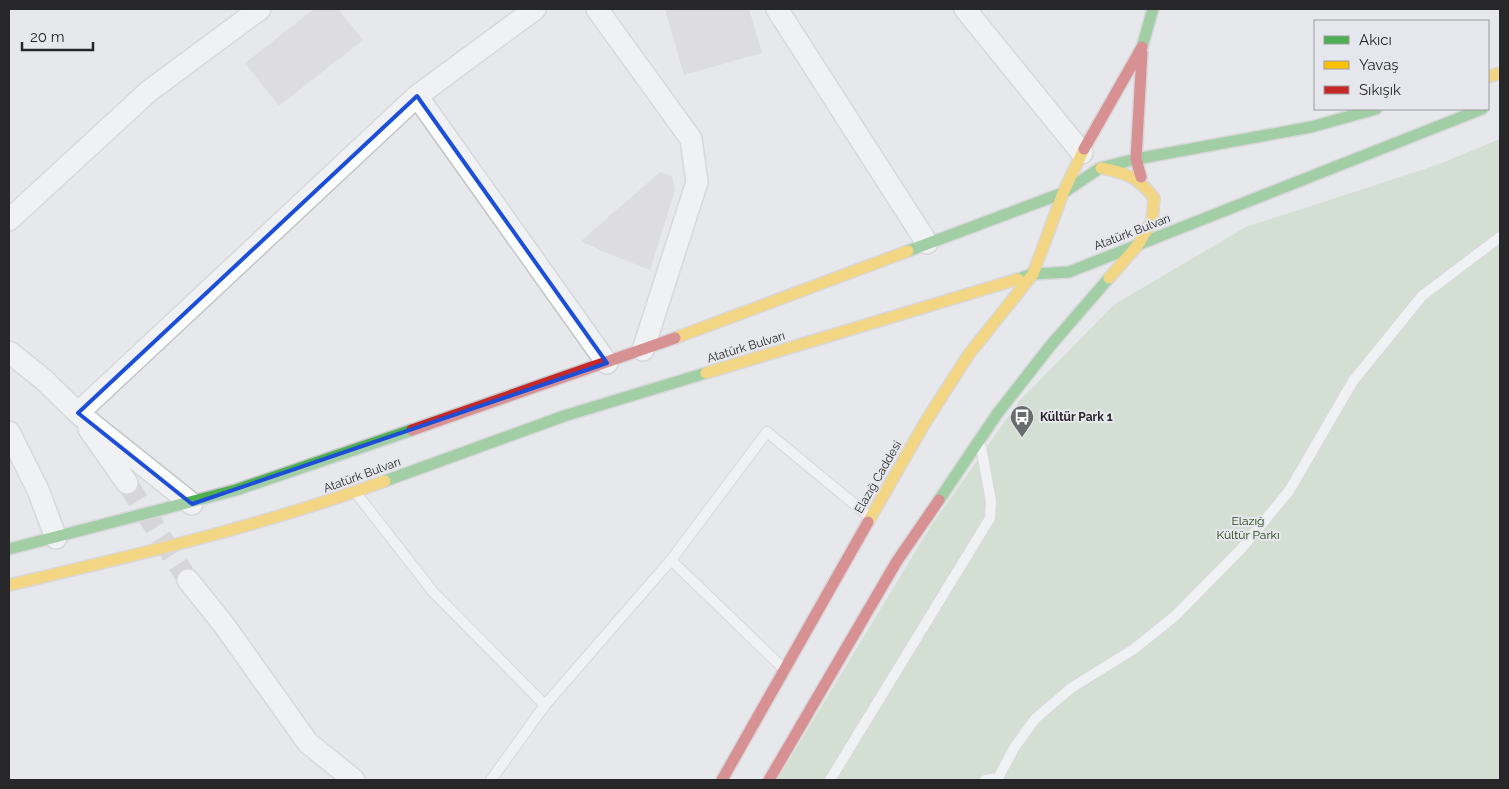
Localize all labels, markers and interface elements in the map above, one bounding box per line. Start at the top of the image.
scale bar [22,20,94,52]
legend [1314,20,1489,110]
text: 20 m [30,28,65,46]
text: Akıcı [1359,31,1392,49]
text: Yavaş [1359,56,1399,74]
text: Sıkışık [1359,81,1401,99]
street label: Atatürk Bulvarı [1092,211,1172,253]
street label: Atatürk Bulvarı [705,328,787,366]
bus stop icon: Kültür Park 1 [1009,404,1035,438]
place label: Kültür Park 1 [1040,410,1113,424]
street label: Elazığ Caddesi [852,438,904,516]
street label: Atatürk Bulvarı [322,455,402,495]
park label: Elazığ Kültür Parkı [1216,514,1280,542]

